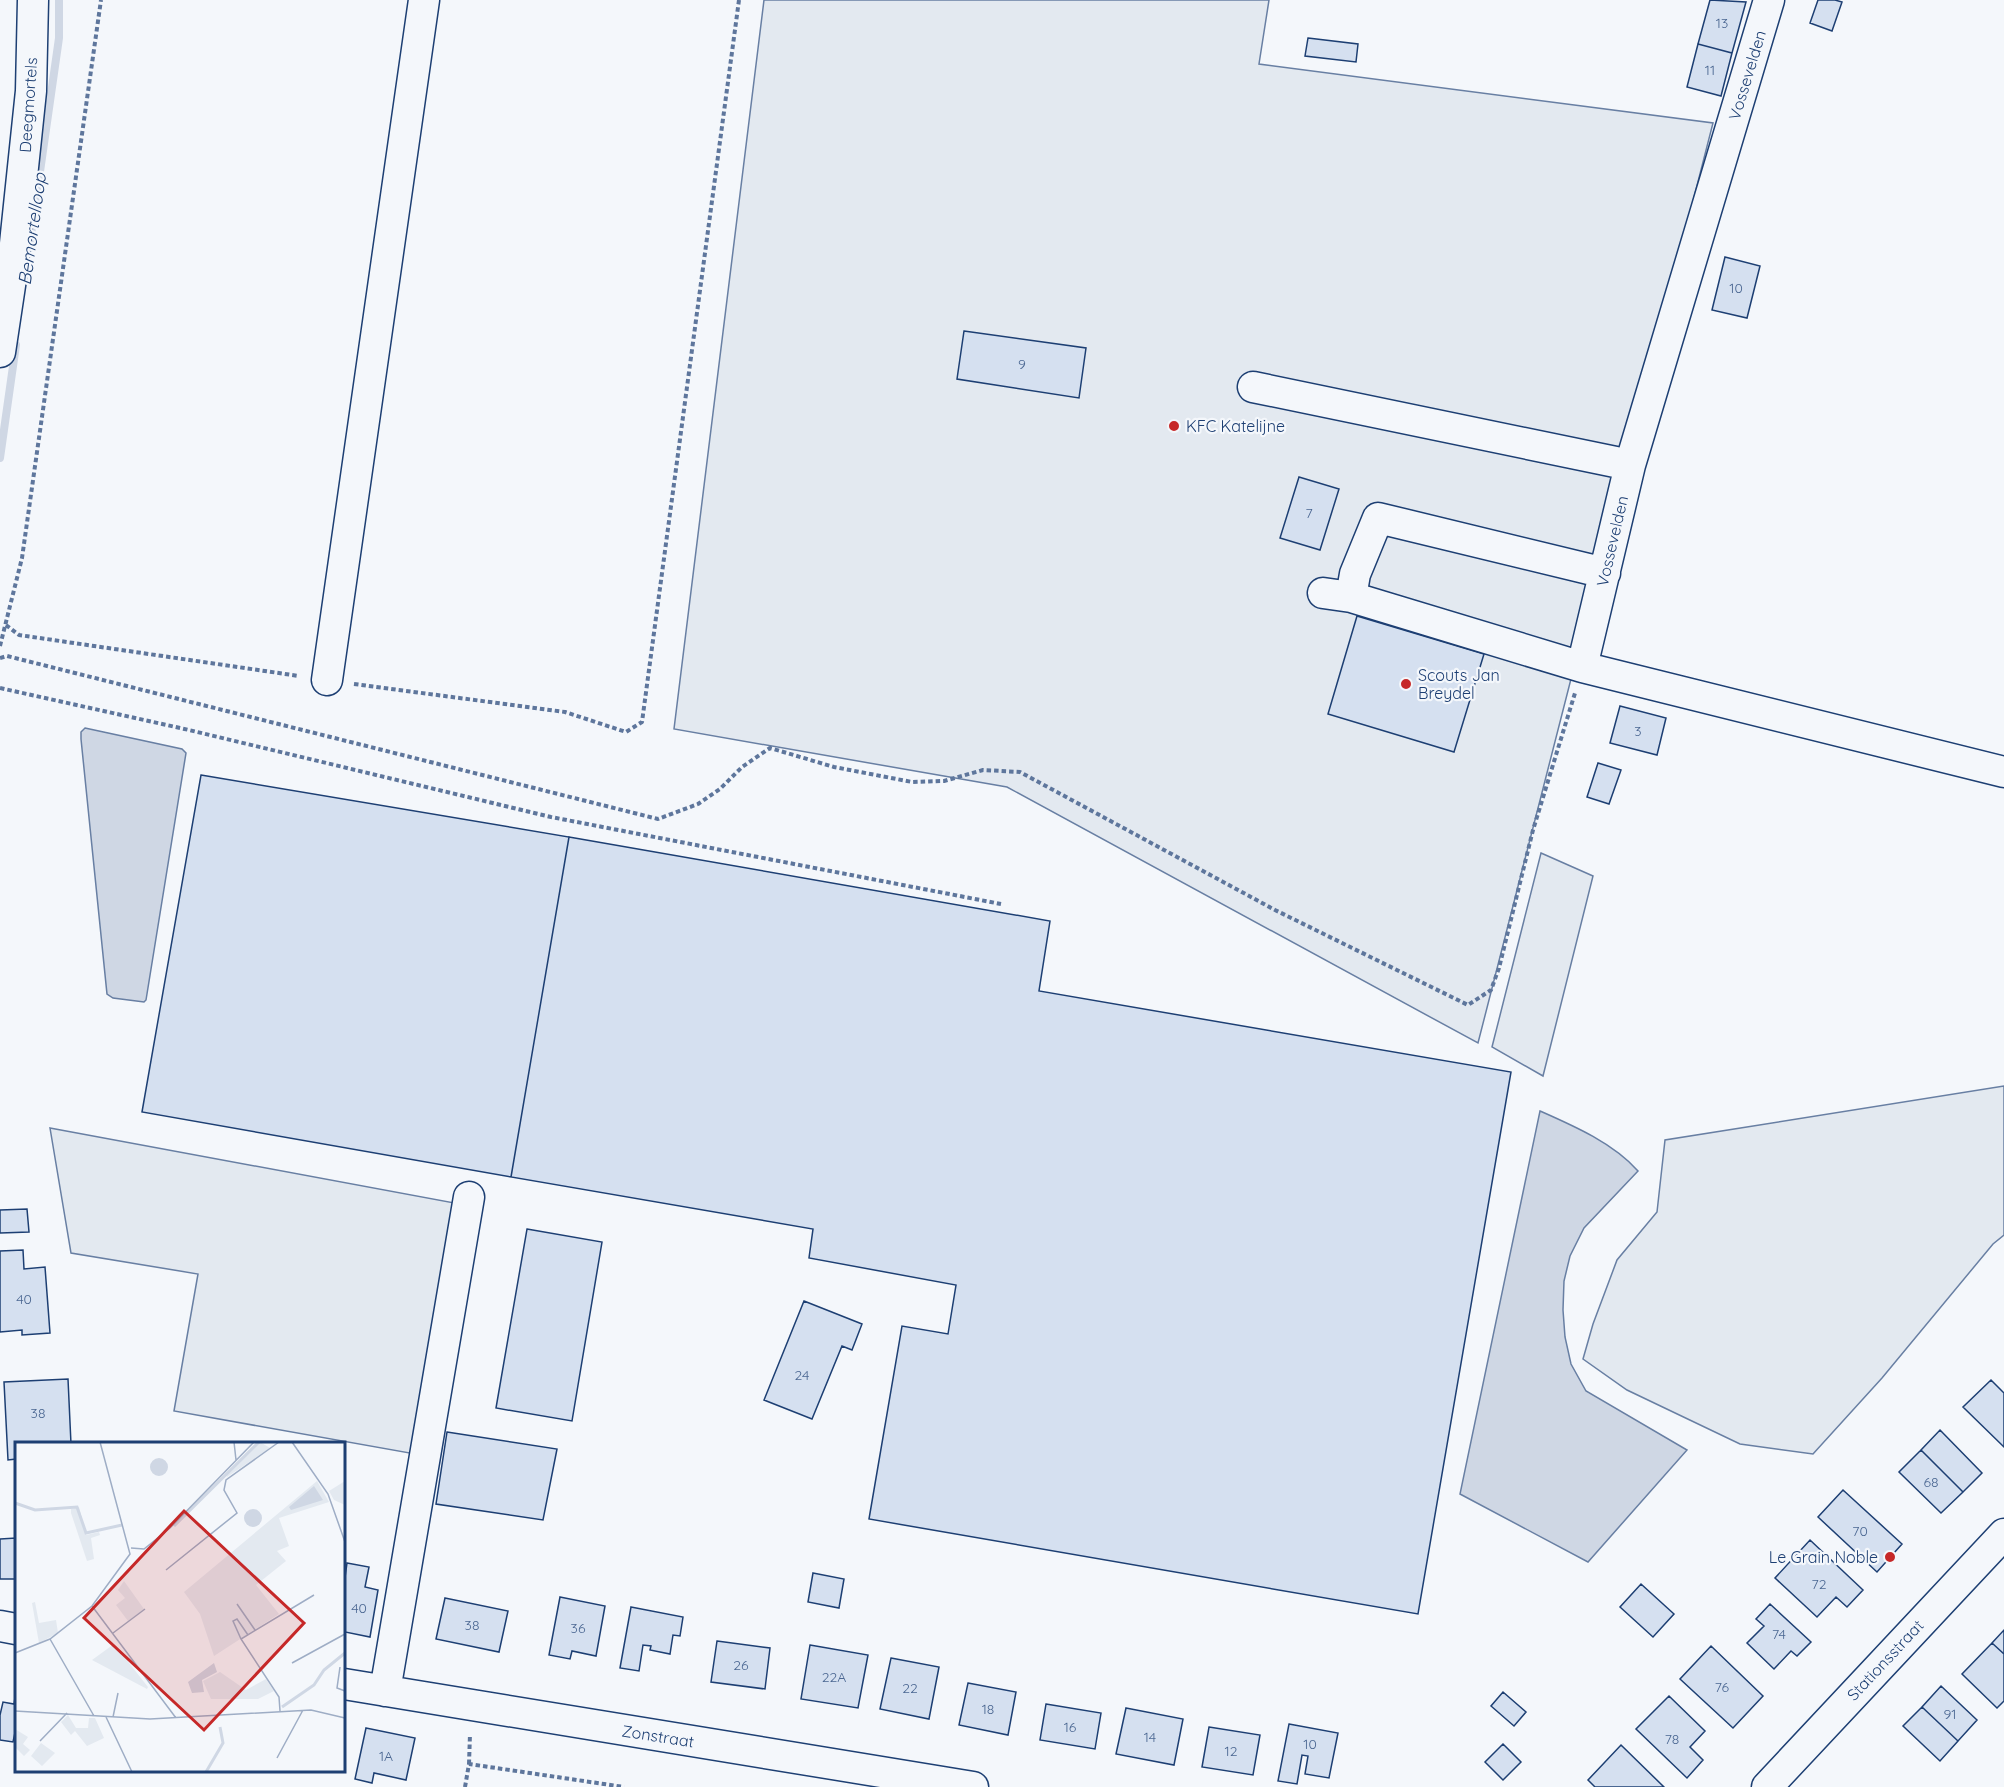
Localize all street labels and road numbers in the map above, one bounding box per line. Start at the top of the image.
street label: Vossevelden [1724,28,1770,122]
street label: Deegmortels [15,57,41,153]
street label: Vossevelden [1592,494,1632,588]
street label: Stationsstraat [1842,1615,1928,1705]
street label: Zonstraat [620,1720,696,1752]

